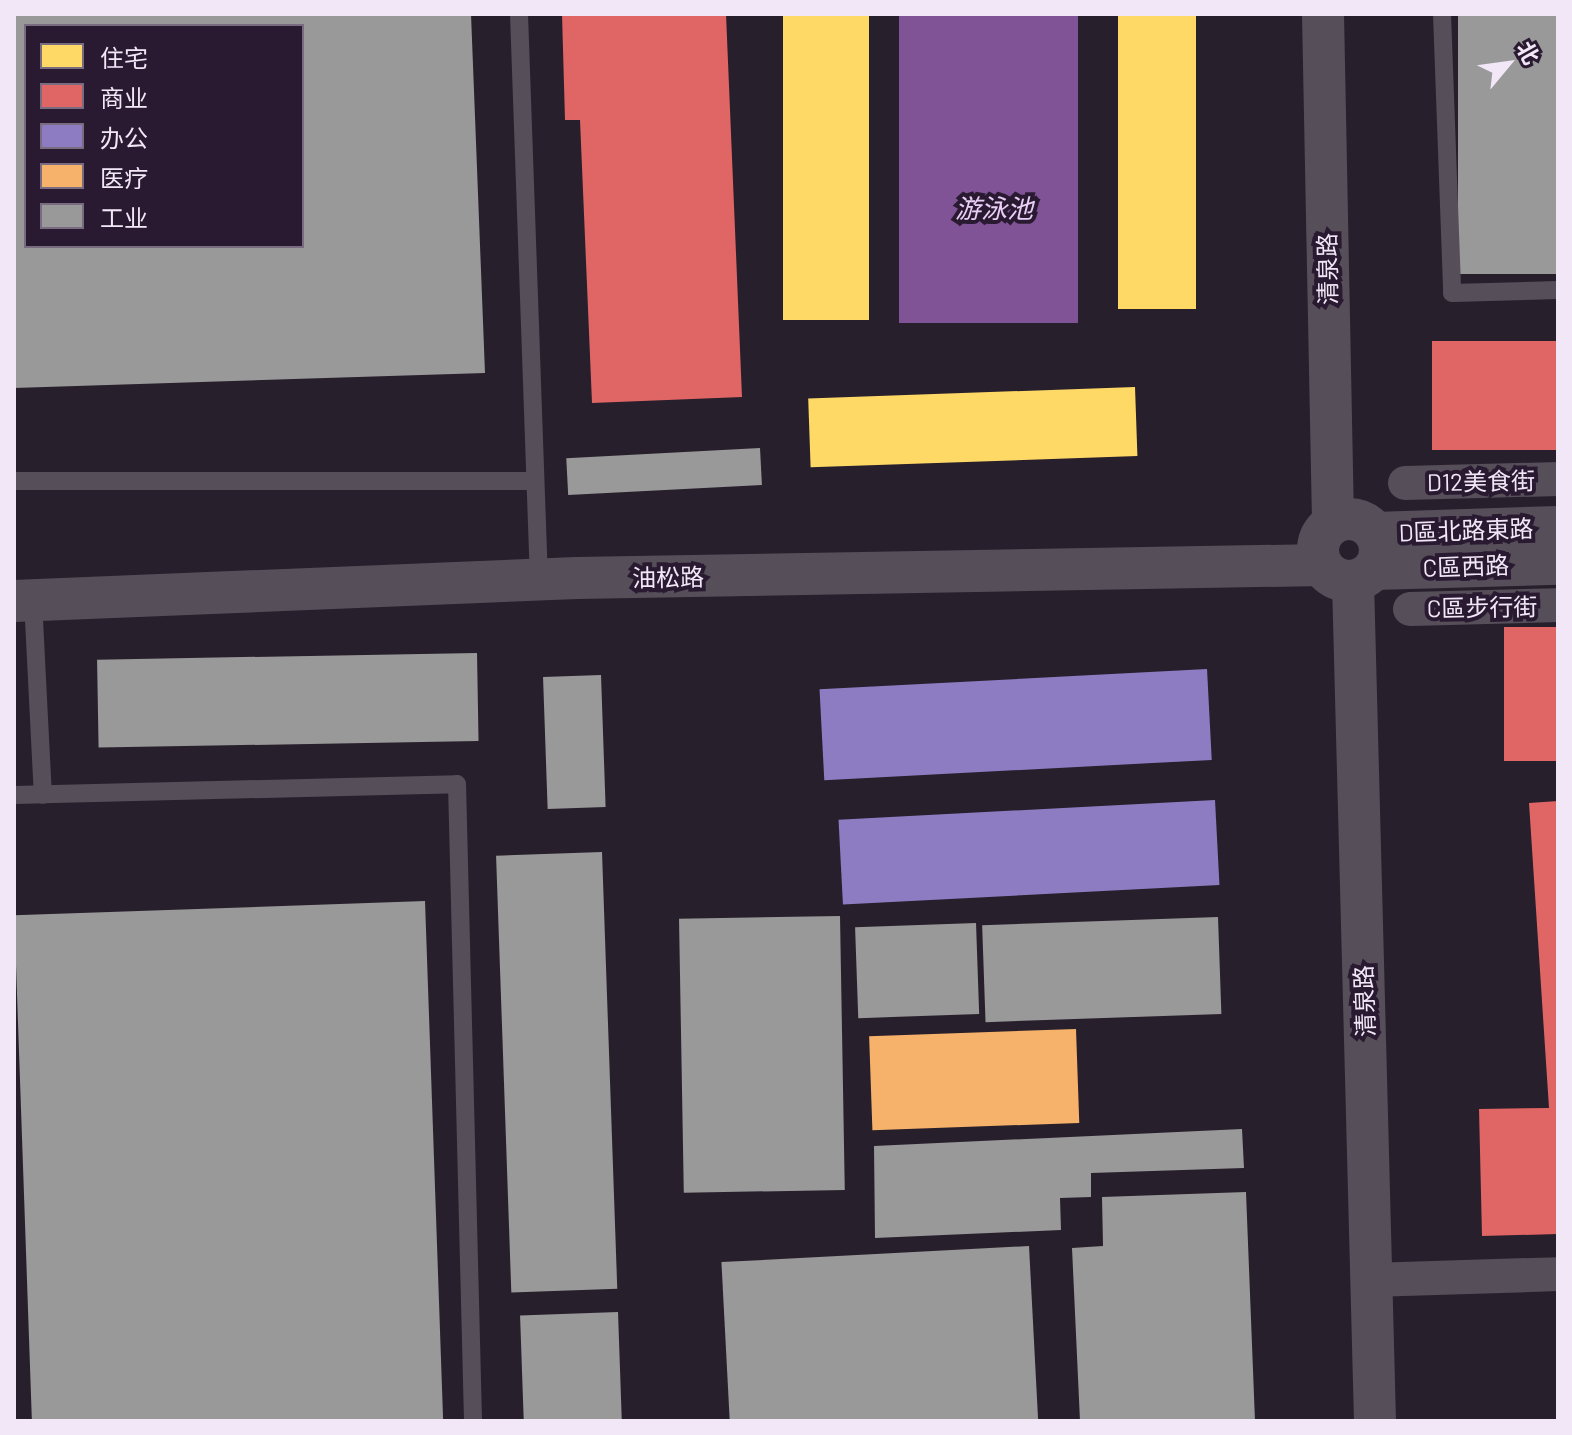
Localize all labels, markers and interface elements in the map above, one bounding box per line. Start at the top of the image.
legend [24,24,304,248]
north arrow [1468,24,1548,104]
text: 北 [1512,36,1546,68]
text: 住宅 [100,43,148,72]
text: 商业 [100,83,148,112]
text: 办公 [100,123,148,152]
text: 医疗 [100,163,148,192]
water label: 游泳池 [955,192,1033,224]
text: 工业 [100,203,148,232]
street label: 清泉路 [1312,233,1342,305]
street label: D12美食街 [1427,466,1535,496]
street label: D區北路東路 [1398,513,1534,547]
street label: C區西路 [1422,550,1510,582]
street label: 油松路 [632,562,704,592]
street label: C區步行街 [1426,592,1538,622]
street label: 清泉路 [1348,965,1380,1037]

